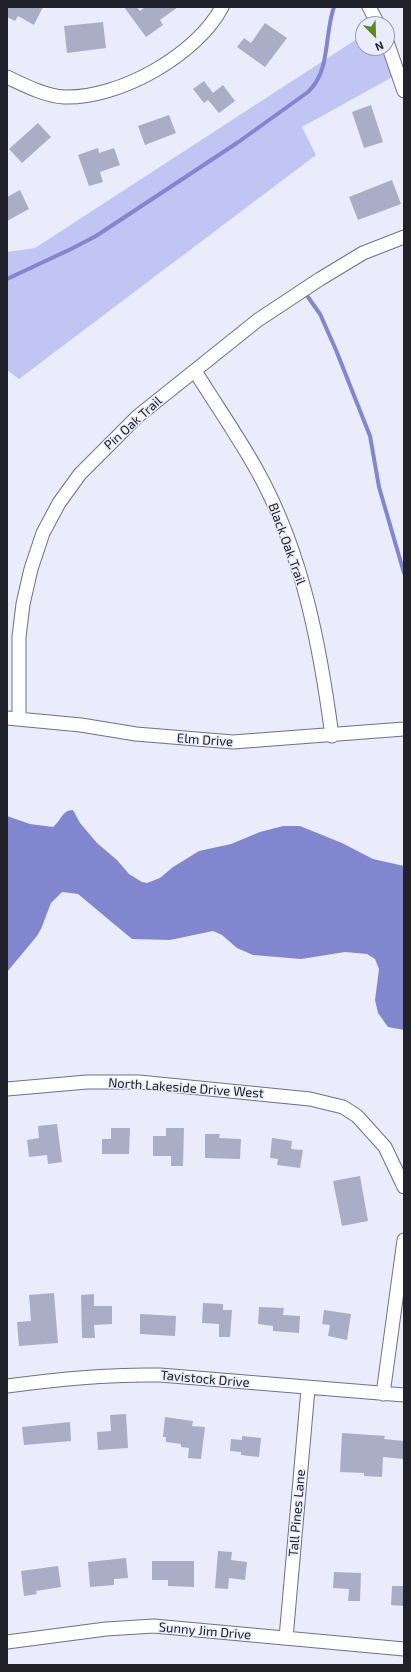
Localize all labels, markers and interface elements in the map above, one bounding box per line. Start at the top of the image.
north arrow [355,16,395,56]
text: N [373,39,386,54]
street label: Pin Oak Trail [101,393,165,453]
street label: Black Oak Trail [265,501,309,587]
street label: Elm Drive [176,730,234,750]
street label: North Lakeside Drive West [108,1075,264,1101]
street label: Tavistock Drive [160,1367,250,1391]
street label: Tall Pines Lane [285,1469,309,1557]
street label: Sunny Jim Drive [158,1619,252,1643]

